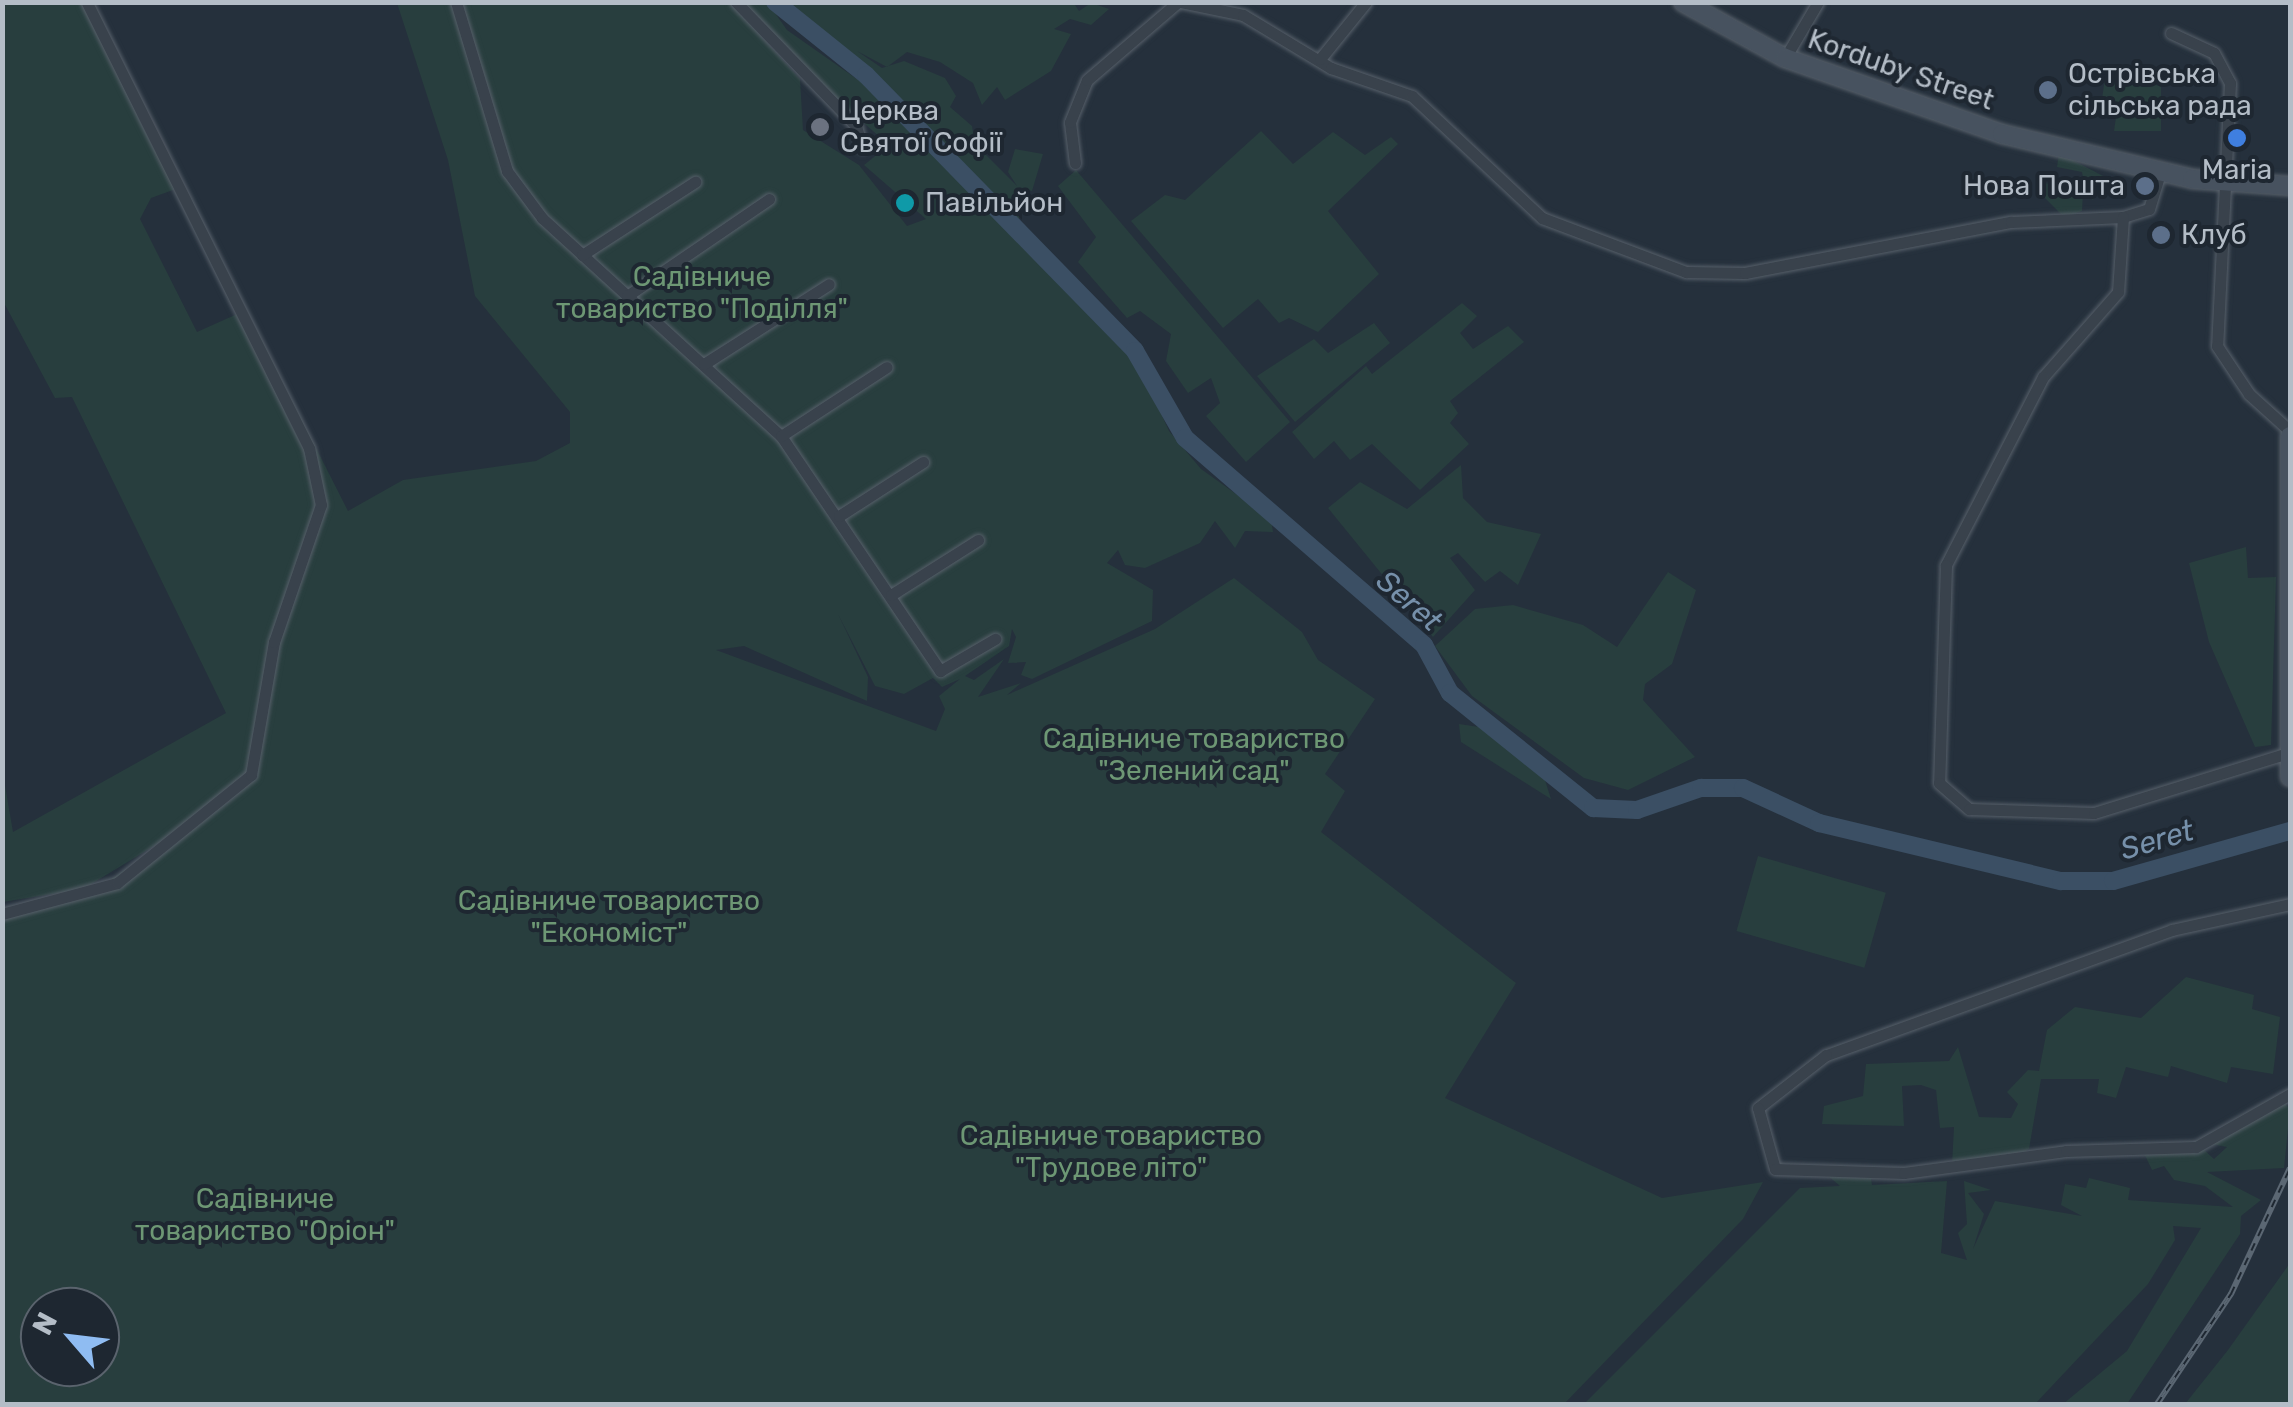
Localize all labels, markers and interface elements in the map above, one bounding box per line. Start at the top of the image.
street label: Korduby Street [1803,22,1999,118]
place label: Острівська сільська рада [2068,57,2252,123]
marker: Острівська сільська рада [2037,79,2059,101]
place label: Церква Святої Софії [840,94,1002,160]
marker: Церква Святої Софії [809,116,831,138]
marker: Maria [2226,127,2248,149]
place label: Maria [2202,153,2272,187]
place label: Нова Пошта [1963,169,2125,203]
marker: Нова Пошта [2134,175,2156,197]
place label: Павільйон [925,186,1063,220]
marker: Павільйон [894,192,916,214]
place label: Клуб [2181,218,2247,252]
marker: Клуб [2150,224,2172,246]
park label: Садівниче товариство "Поділля" [556,260,848,326]
water label: Seret [1369,563,1449,639]
park label: Садівниче товариство "Зелений сад" [1043,722,1345,788]
water label: Seret [2116,812,2198,868]
park label: Садівниче товариство "Економіст" [458,884,760,950]
park label: Садівниче товариство "Трудове літо" [960,1119,1262,1185]
park label: Садівниче товариство "Оріон" [135,1182,395,1248]
north arrow [20,1287,120,1387]
text: N [26,1307,64,1340]

